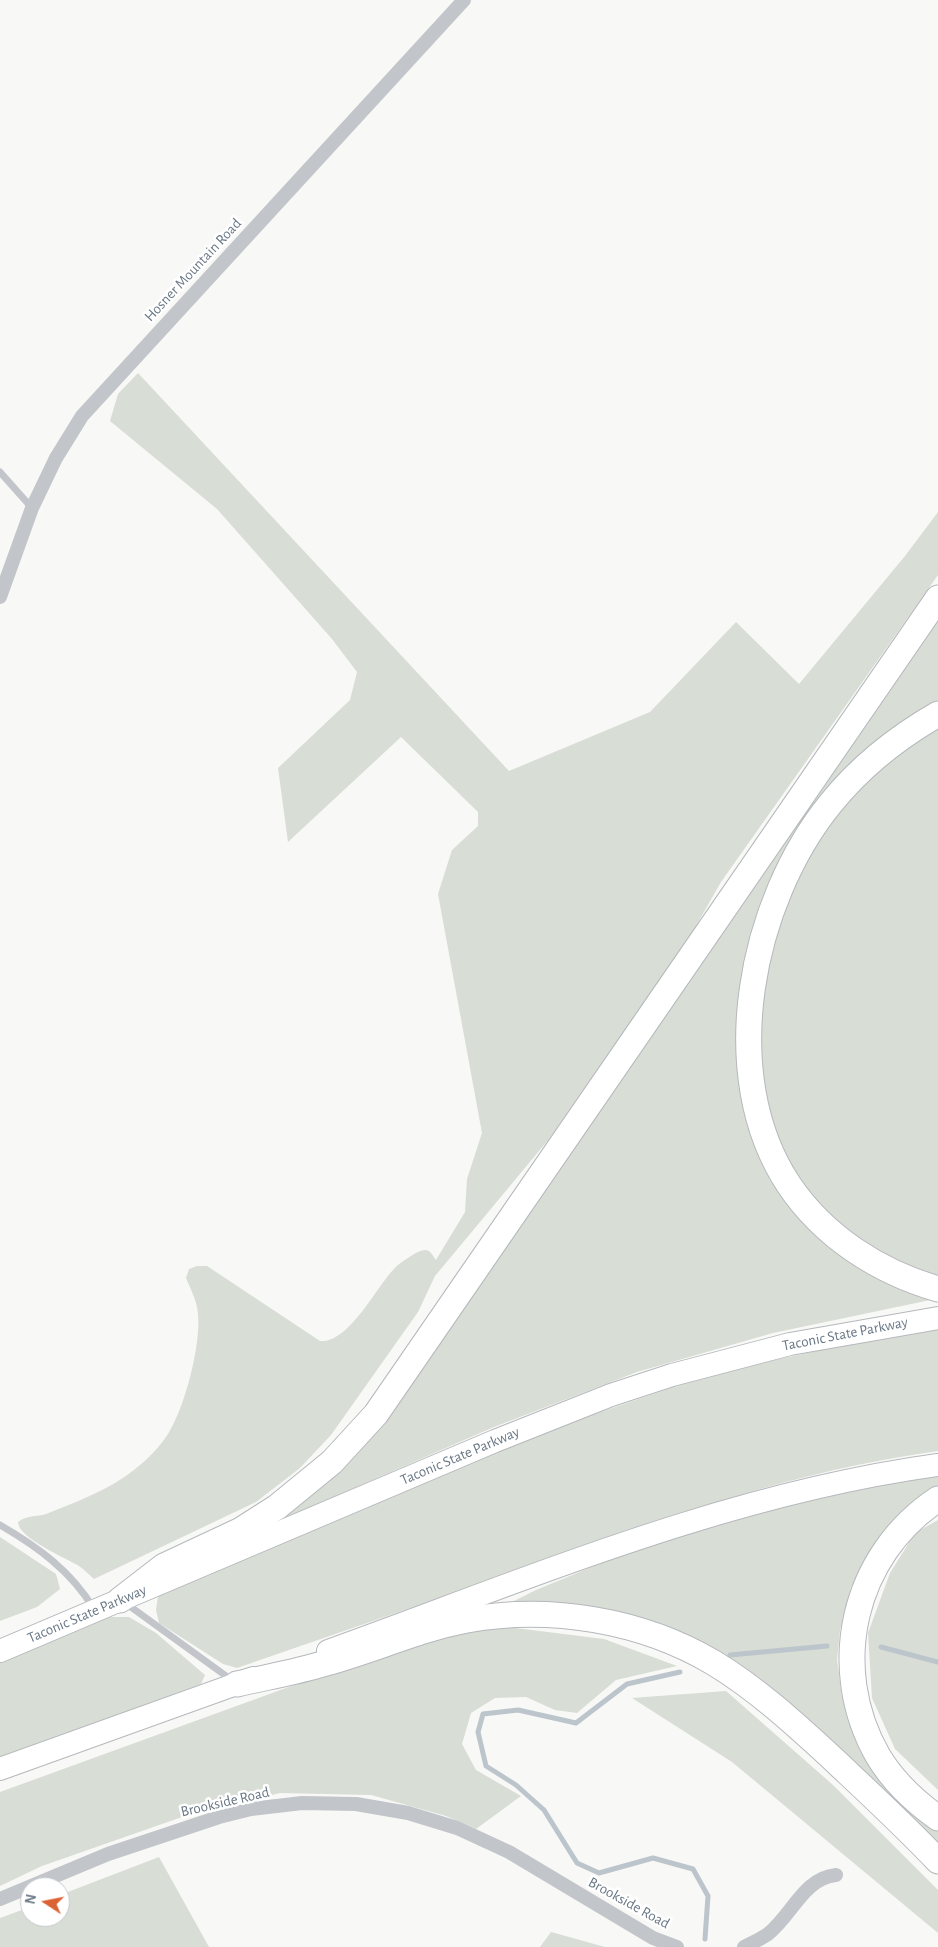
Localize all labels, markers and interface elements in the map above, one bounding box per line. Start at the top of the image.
street label: Hosner Mountain Road [141,215,245,325]
street label: Taconic State Parkway [781,1313,909,1355]
street label: Taconic State Parkway [398,1423,522,1489]
street label: Taconic State Parkway [25,1581,149,1647]
street label: Brookside Road [179,1783,271,1821]
street label: Brookside Road [585,1873,673,1933]
north arrow [20,1877,70,1927]
text: N [23,1893,39,1905]

